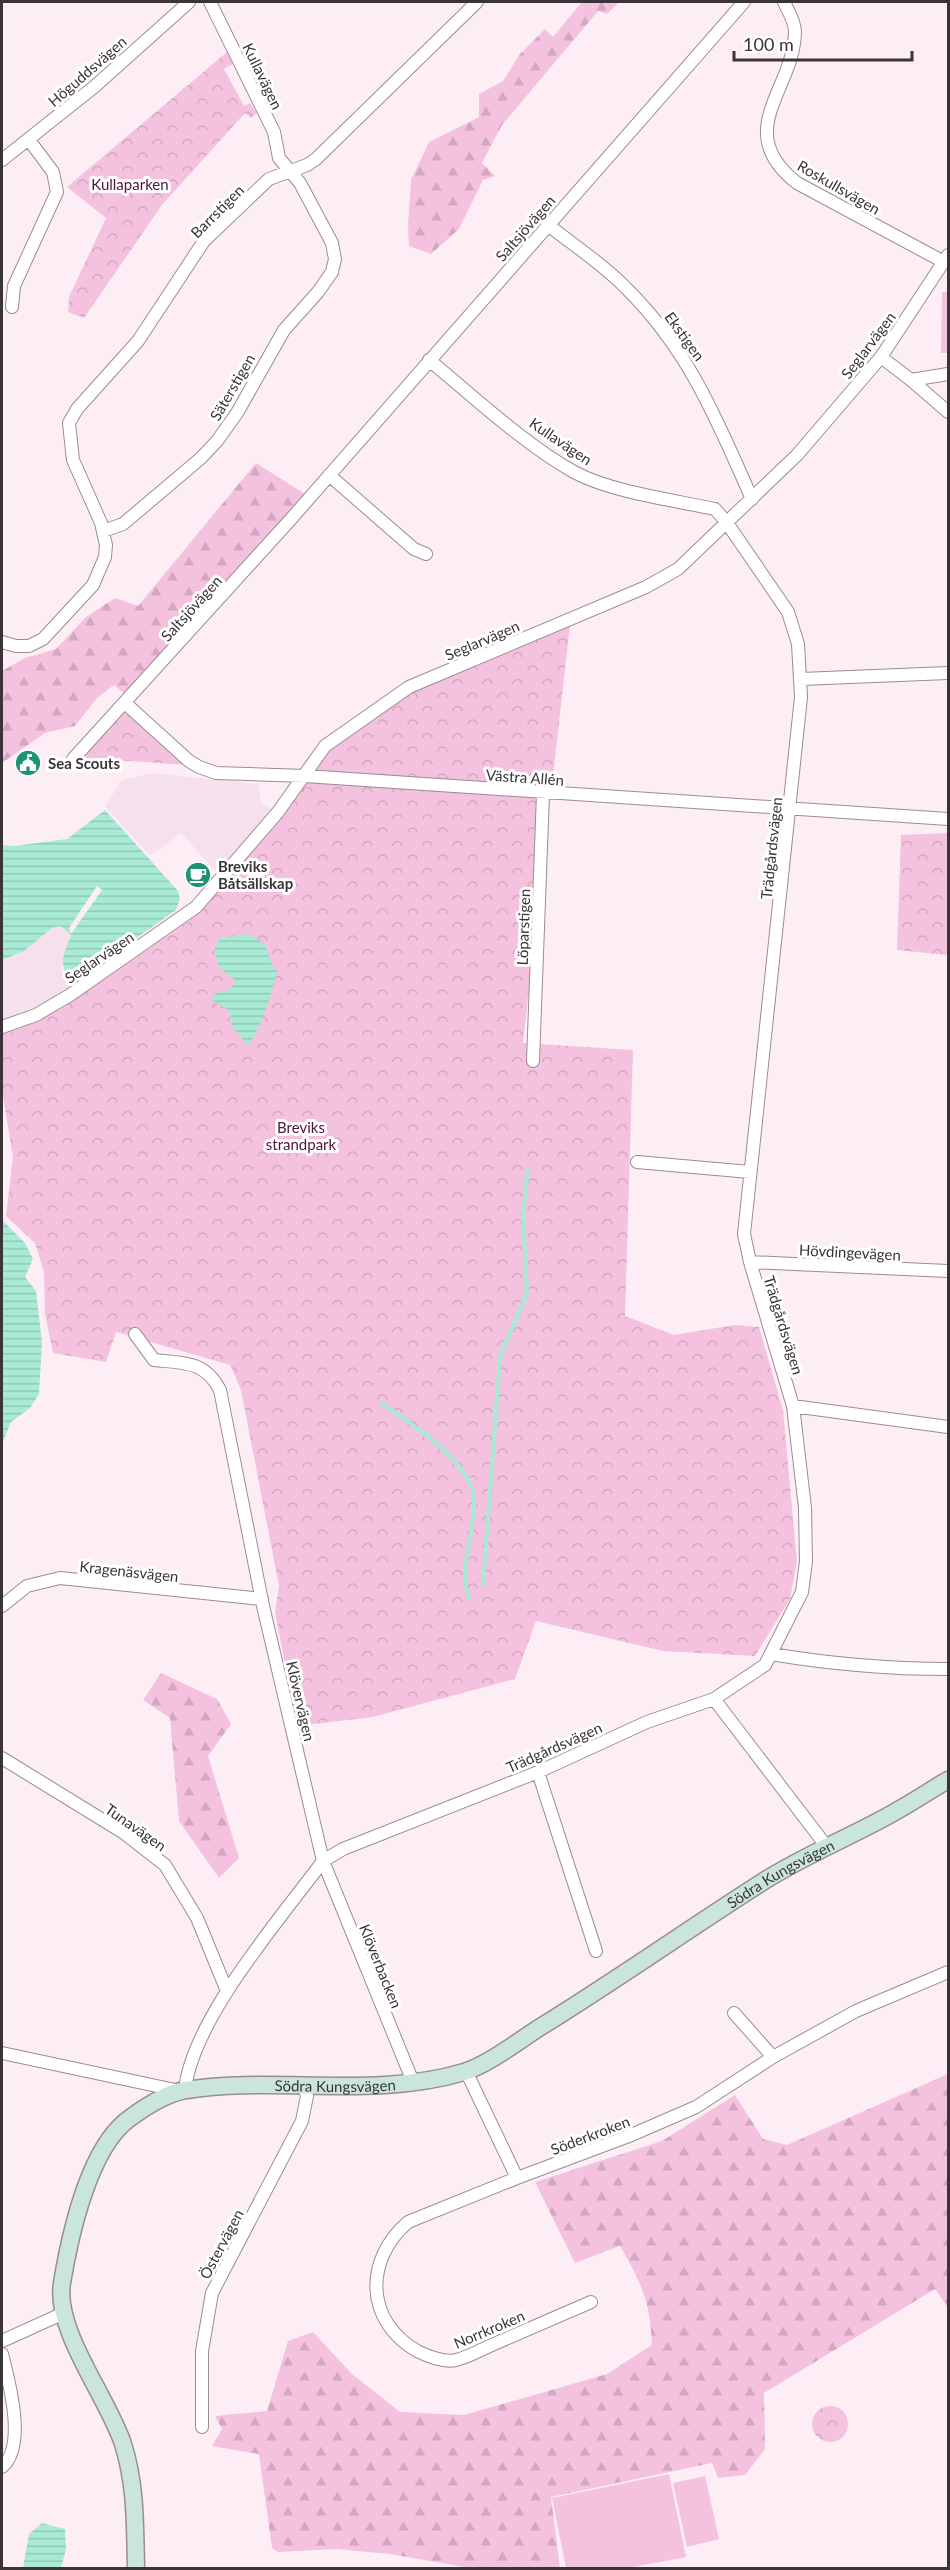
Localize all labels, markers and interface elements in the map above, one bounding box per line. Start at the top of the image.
scale bar [734,24,912,62]
street label: Höguddsvägen [44,32,130,110]
text: 100 m [743,33,794,55]
street label: Kullavägen [239,40,287,112]
street label: Roskullsvägen [795,156,883,218]
park label: Kullaparken [91,175,169,193]
street label: Barrstigen [187,181,247,241]
street label: Saltsjövägen [491,191,559,265]
street label: Ekstigen [661,308,709,364]
street label: Seglarvägen [837,308,899,382]
street label: Säterstigen [206,351,258,423]
street label: Kullavägen [526,414,596,468]
street label: Saltsjövägen [157,572,225,644]
street label: Seglarvägen [442,616,522,664]
public building icon: Sea Scouts [13,748,43,778]
place label: Sea Scouts [48,754,120,772]
street label: Västra Allén [485,765,565,789]
street label: Trädgårdsvägen [757,796,785,900]
place label: Breviks Båtsällskap [218,857,293,892]
cafe icon: Breviks Båtsällskap [183,860,213,890]
street label: Löparstigen [513,888,533,966]
street label: Seglarvägen [61,927,137,987]
park label: Breviks strandpark [266,1118,337,1153]
street label: Hövdingevägen [799,1240,901,1264]
street label: Trädgårdsvägen [760,1273,808,1377]
street label: Kragenäsvägen [79,1557,179,1585]
street label: Klövervägen [283,1659,319,1743]
street label: Trädgårdsvägen [503,1718,605,1776]
street label: Tunavägen [102,1799,170,1855]
street label: Södra Kungsvägen [723,1836,837,1912]
street label: Klöverbacken [356,1921,406,2011]
street label: Södra Kungsvägen [274,2075,396,2095]
street label: Söderkroken [548,2112,632,2158]
street label: Östervägen [195,2206,247,2282]
street label: Norrkroken [451,2306,527,2352]

